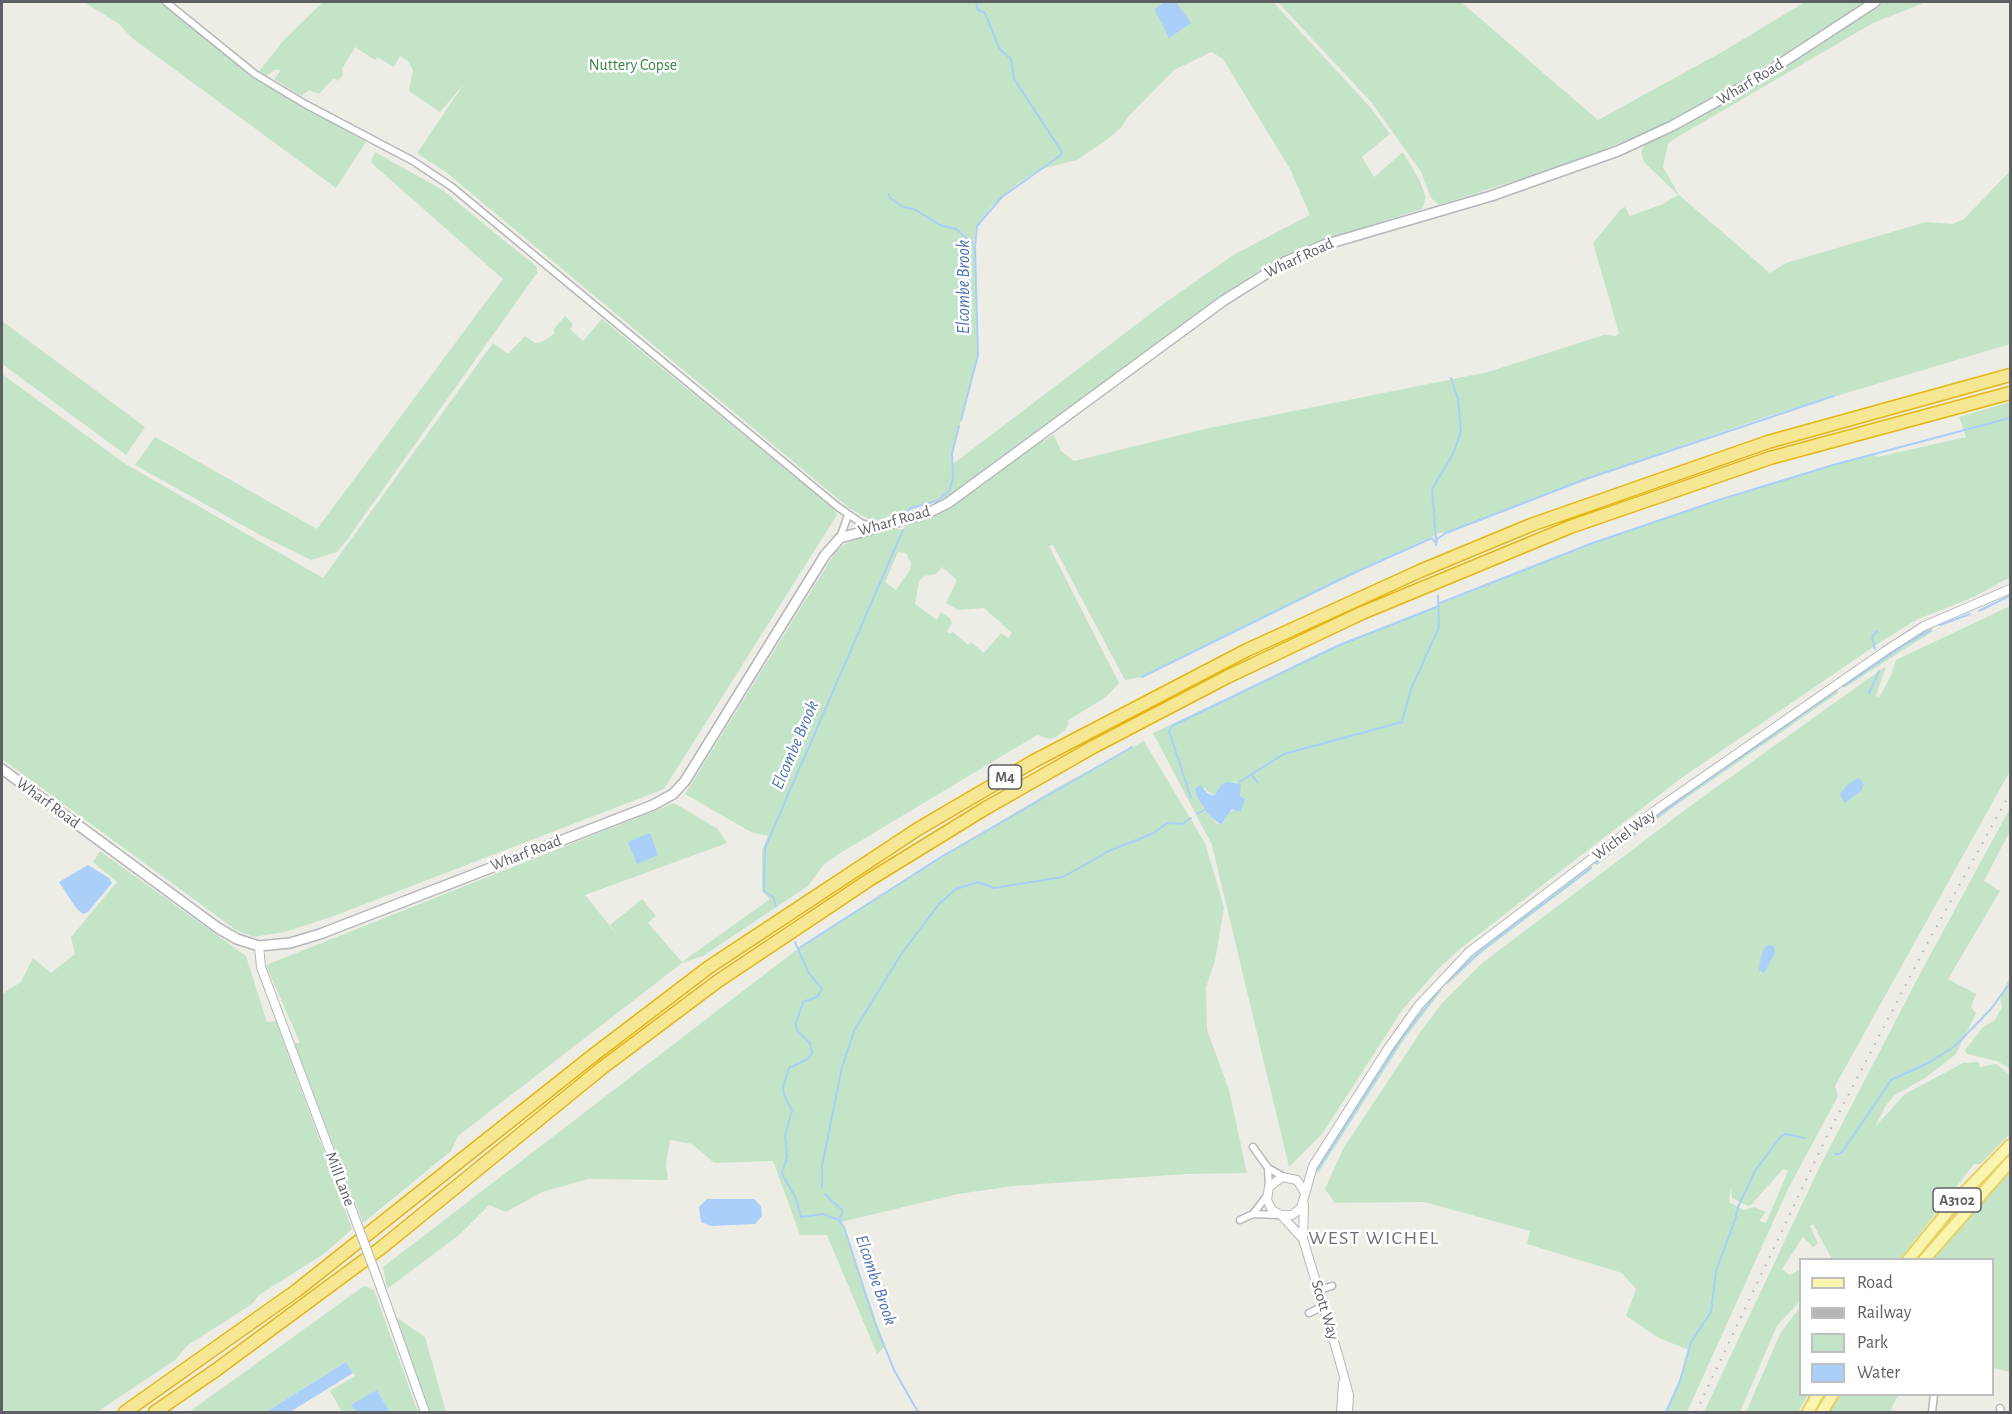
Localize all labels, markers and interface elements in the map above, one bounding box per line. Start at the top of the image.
park label: Nuttery Copse [589,55,677,75]
street label: Wharf Road [1713,55,1787,109]
street label: Wharf Road [1261,234,1337,282]
water label: Elcombe Brook [953,240,975,334]
street label: Wharf Road [856,502,932,540]
water label: Elcombe Brook [767,697,823,793]
road number: M4 [988,765,1022,789]
street label: Wharf Road [12,773,84,833]
street label: Wichel Way [1589,805,1659,865]
street label: Wharf Road [488,831,564,875]
street label: Mill Lane [321,1149,359,1209]
road number: A3102 [1933,1188,1981,1212]
district label: WEST WICHEL [1308,1226,1440,1250]
water label: Elcombe Brook [850,1232,902,1328]
legend [1799,1258,1994,1396]
text: Road [1857,1274,1893,1292]
street label: Scott Way [1307,1278,1343,1342]
text: Railway [1857,1304,1911,1322]
text: Park [1857,1334,1888,1352]
text: Water [1857,1364,1900,1382]

